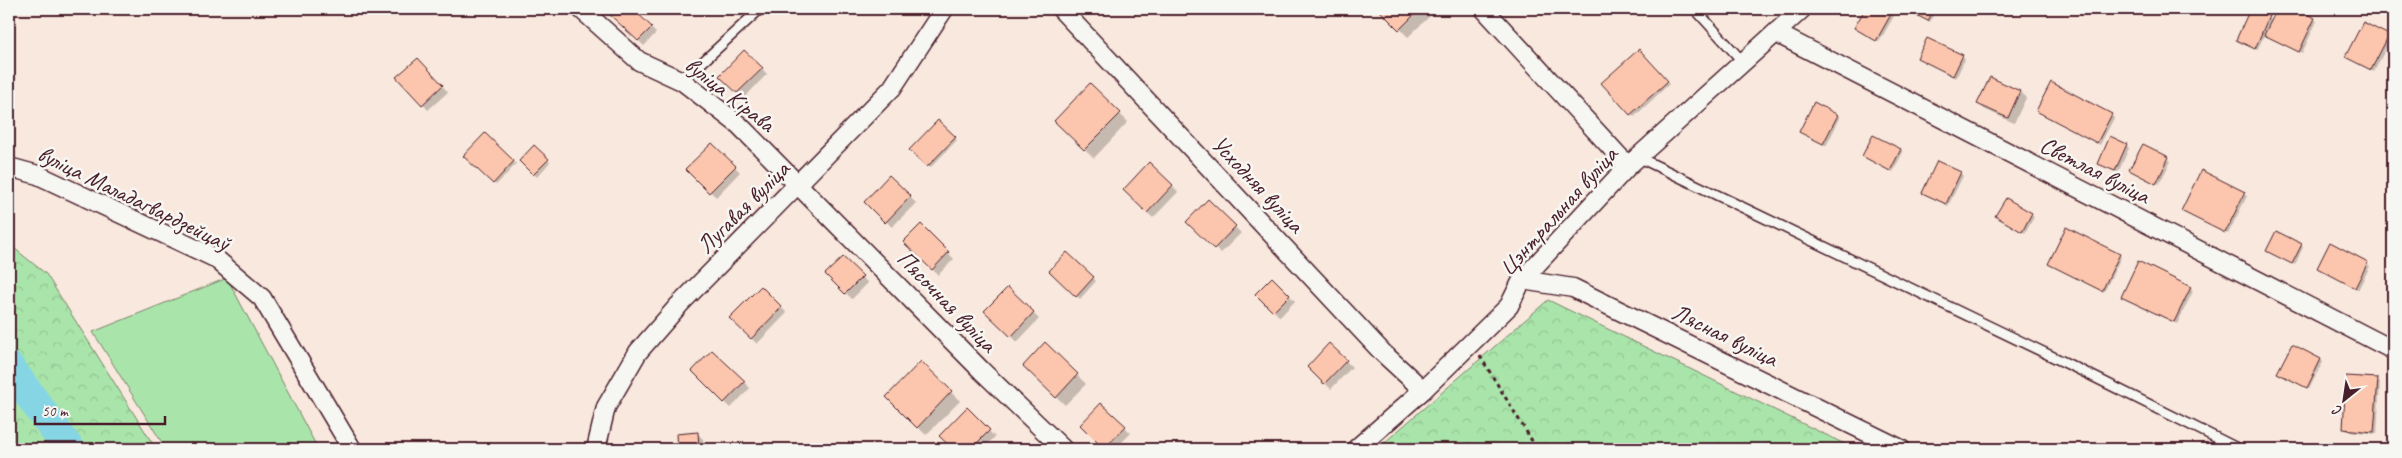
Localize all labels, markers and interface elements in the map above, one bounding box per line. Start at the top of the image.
street label: вуліца Кірава [679,50,782,139]
street label: Усходняя вуліца [1205,129,1312,240]
street label: Светлая вуліца [2035,130,2156,211]
street label: вуліца Маладагвардзейцаў [33,138,237,259]
street label: Цэнтральная вуліца [1492,139,1625,282]
street label: Лугавая вуліца [690,153,797,260]
street label: Пясочная вуліца [891,244,1004,360]
street label: Лясная вуліца [1667,297,1784,374]
north arrow [2320,376,2370,426]
scale bar [35,393,165,425]
text: С [2329,401,2345,420]
text: 50 m [42,402,69,421]

